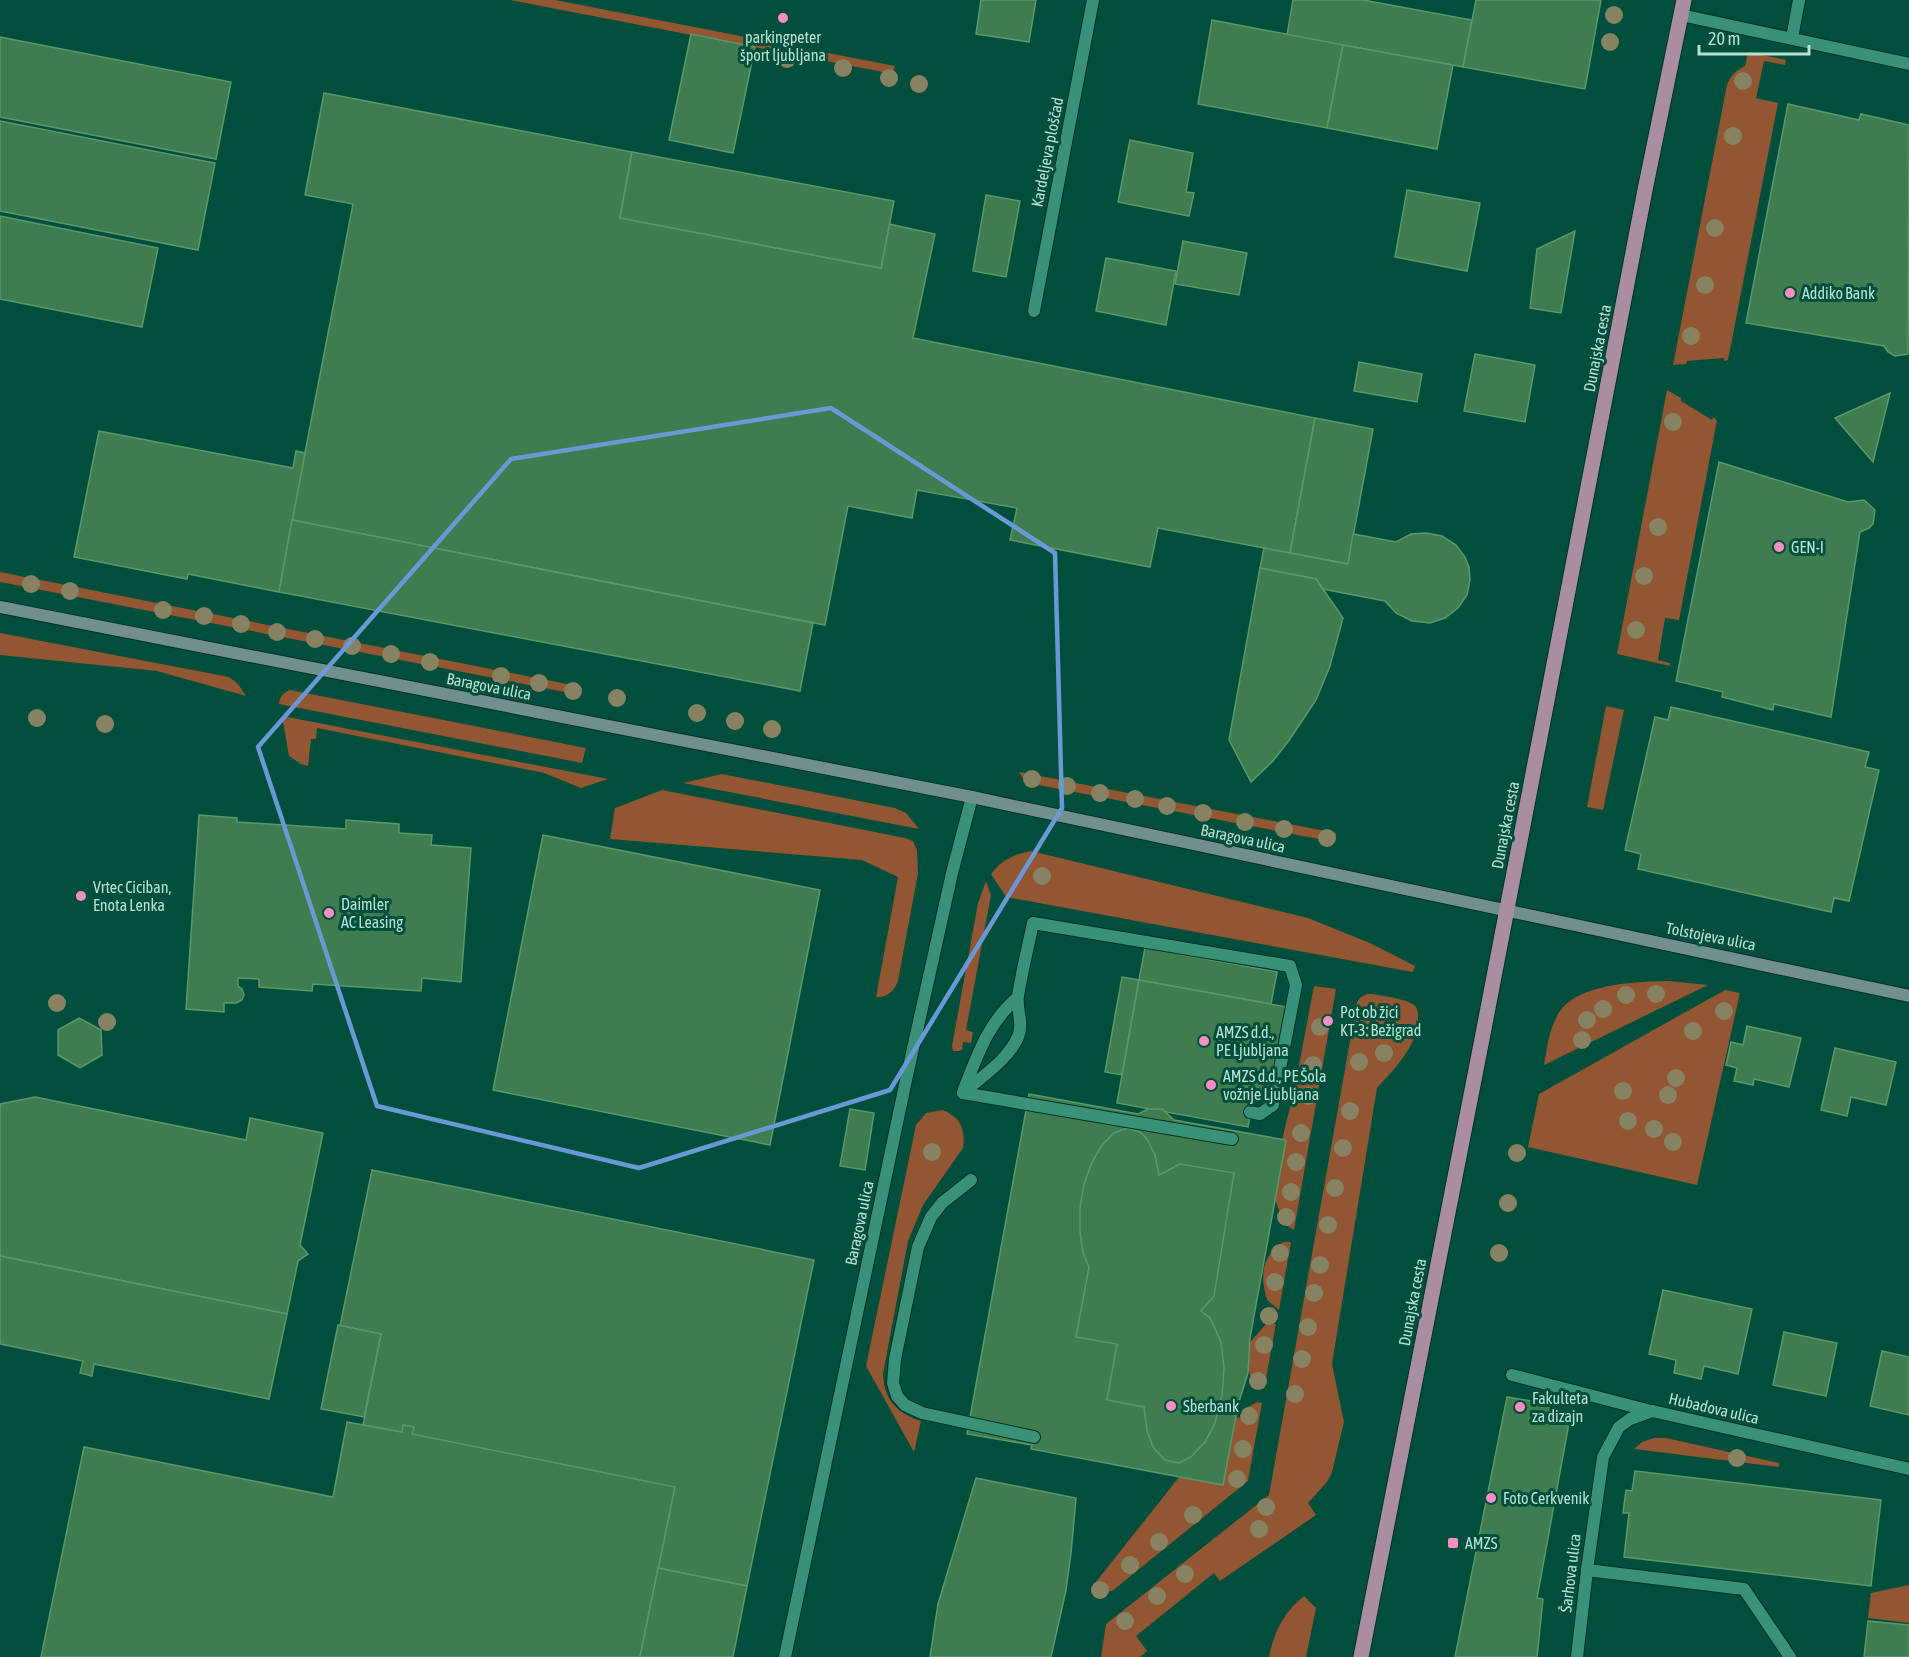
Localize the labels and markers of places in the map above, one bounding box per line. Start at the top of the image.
marker: parkingpeter šport ljubljana [776,11,790,25]
place label: parkingpeter šport ljubljana [740,28,826,65]
place label: Addiko Bank [1802,284,1875,302]
marker: Addiko Bank [1783,286,1797,300]
place label: GEN-I [1791,538,1824,556]
marker: GEN-I [1772,540,1786,554]
place label: Vrtec Ciciban, Enota Lenka [93,878,171,914]
marker: Vrtec Ciciban, Enota Lenka [74,889,88,903]
place label: Daimler AC Leasing [341,895,403,932]
marker: Daimler AC Leasing [322,906,336,920]
place label: Pot ob žici KT-3: Bežigrad [1340,1003,1421,1040]
marker: Pot ob žici KT-3: Bežigrad [1321,1014,1335,1028]
place label: AMZS d.d., PE Ljubljana [1216,1023,1289,1060]
marker: AMZS d.d., PE Ljubljana [1197,1034,1211,1048]
place label: AMZS d.d., PE Šola vožnje Ljubljana [1223,1067,1326,1104]
marker: AMZS d.d., PE Šola vožnje Ljubljana [1204,1078,1218,1092]
place label: Fakulteta za dizajn [1532,1389,1588,1426]
place label: Sberbank [1183,1397,1239,1415]
marker: Sberbank [1164,1399,1178,1413]
marker: Fakulteta za dizajn [1513,1400,1527,1414]
place label: Foto Cerkvenik [1503,1489,1589,1507]
marker: Foto Cerkvenik [1484,1491,1498,1505]
place label: AMZS [1465,1534,1498,1552]
marker: AMZS [1446,1536,1460,1550]

